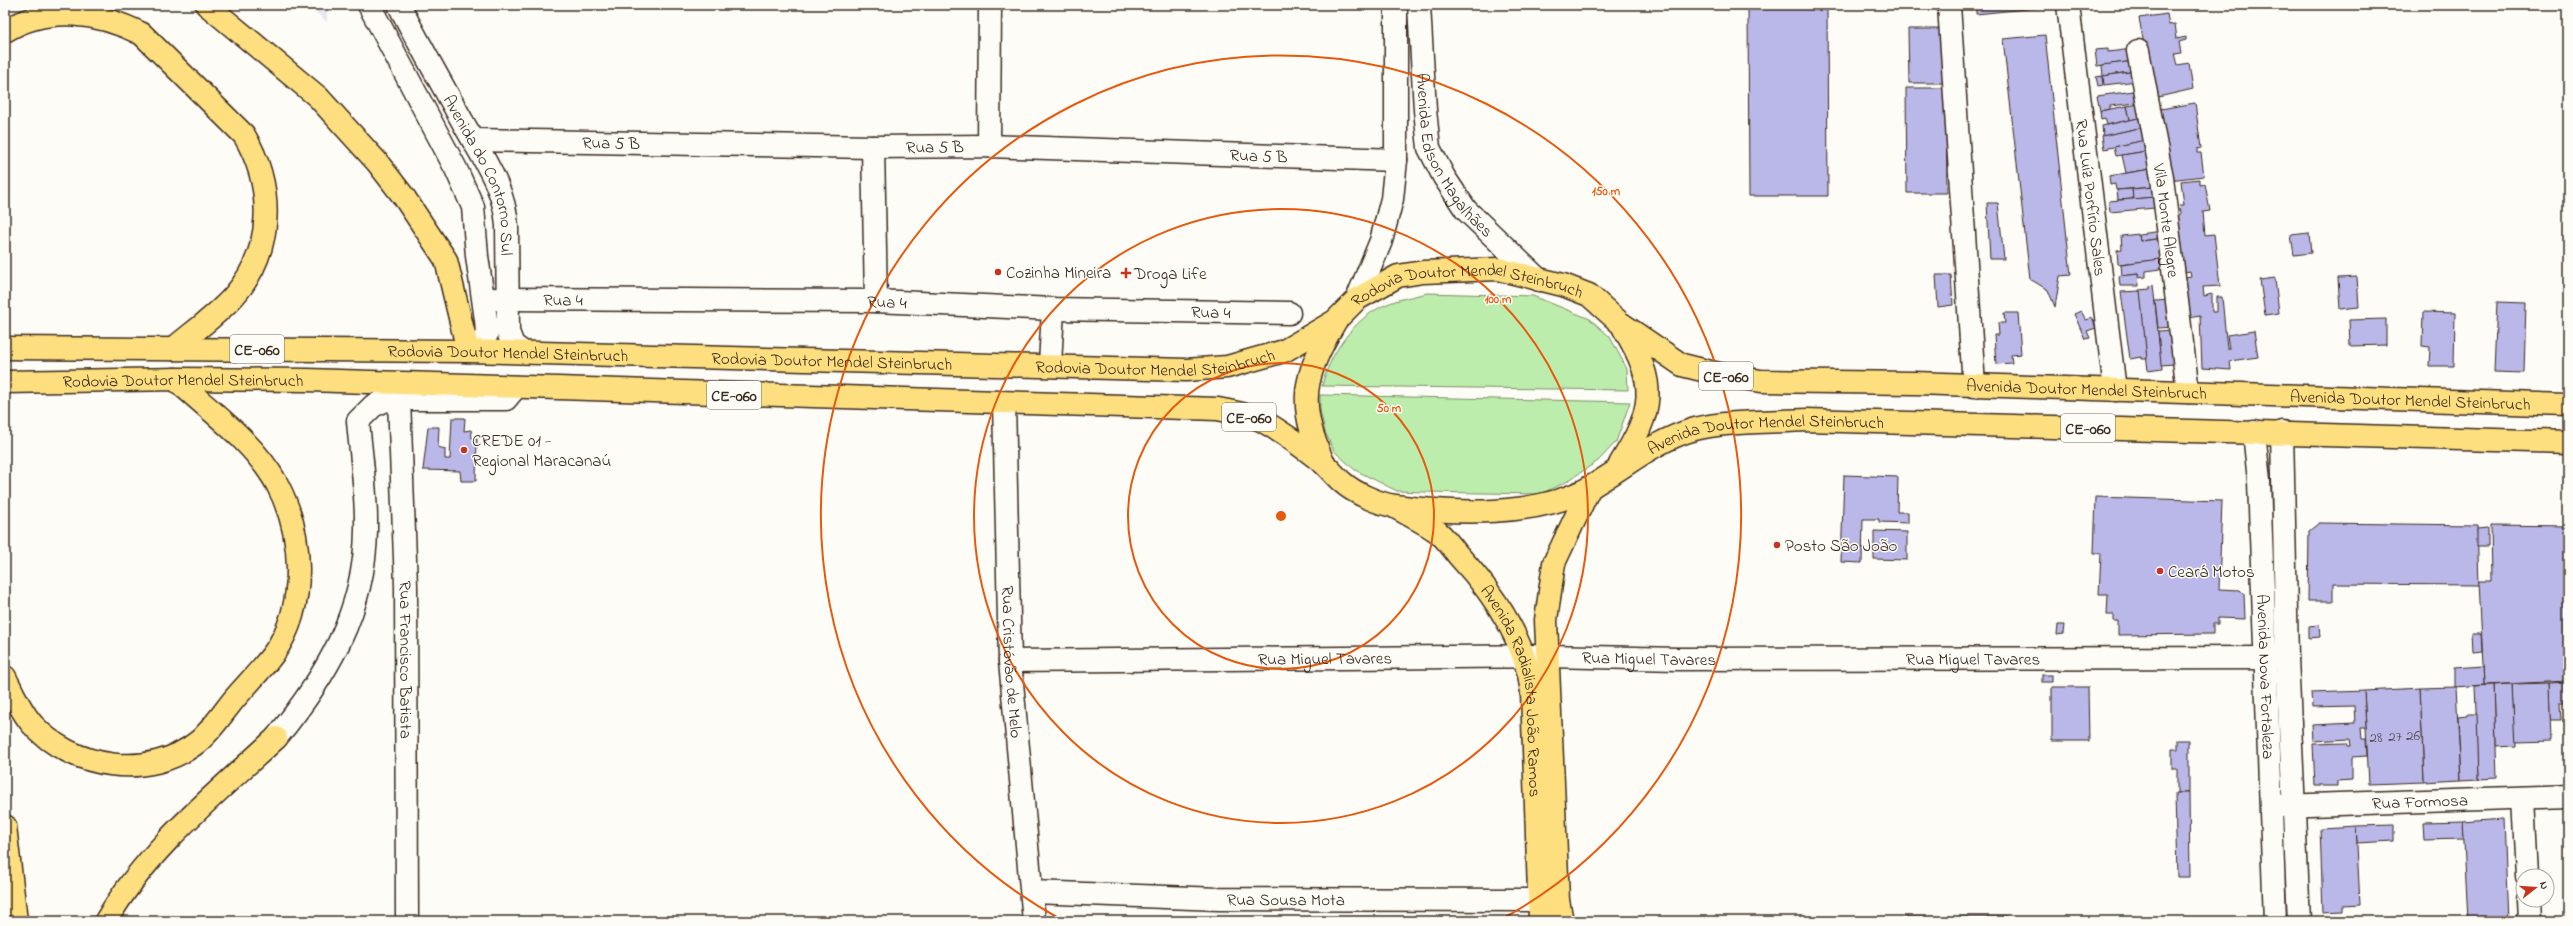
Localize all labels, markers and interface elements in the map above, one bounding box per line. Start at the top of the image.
street label: Avenida Edson Magalhães [1409,72,1498,244]
street label: Avenida do Contorno Sul [436,90,518,256]
street label: Rua Luíz Porfírio Sales [2068,118,2112,277]
street label: Rua 5 B [582,131,640,157]
street label: Rua 5 B [906,135,964,161]
street label: Rua 5 B [1229,143,1288,170]
street label: Vila Monte Alegre [2145,161,2185,280]
text: 150 m [1592,183,1621,201]
street label: Rodovia Doutor Mendel Steinbruch [1346,258,1587,313]
place label: Cozinha Mineira [1006,261,1111,286]
place label: Droga Life [1133,262,1207,289]
marker: Cozinha Mineira [993,267,1003,277]
marker: Droga Life [1121,268,1131,278]
street label: Rua 4 [543,288,583,313]
street label: Rua 4 [867,290,907,316]
text: 100 m [1485,291,1512,309]
street label: Rua 4 [1191,300,1231,326]
road number: CE-060 [230,335,284,363]
street label: Rodovia Doutor Mendel Steinbruch [388,339,629,369]
street label: Rodovia Doutor Mendel Steinbruch [1035,343,1278,384]
street label: Rodovia Doutor Mendel Steinbruch [711,346,953,378]
road number: CE-060 [1699,362,1753,390]
street label: Rodovia Doutor Mendel Steinbruch [62,368,303,395]
street label: Avenida Doutor Mendel Steinbruch [1966,374,2207,407]
road number: CE-060 [707,381,761,409]
street label: Avenida Doutor Mendel Steinbruch [2290,385,2531,418]
text: 50 m [1377,400,1402,418]
road number: CE-060 [1222,403,1276,431]
street label: Avenida Doutor Mendel Steinbruch [1643,409,1884,462]
road number: CE-060 [2061,414,2115,442]
place label: CREDE 01 - Regional Maracanaú [472,429,611,476]
marker: CREDE 01 - Regional Maracanaú [459,445,469,455]
centre of rings [1274,509,1288,523]
place label: Posto São João [1785,534,1897,559]
marker: Posto São João [1772,540,1782,550]
place label: Ceará Motos [2168,560,2255,585]
marker: Ceará Motos [2155,566,2165,576]
street label: Rua Francisco Batista [392,580,417,739]
street label: Avenida Radialista João Ramos [1473,580,1547,798]
street label: Rua Cristóvão de Melo [994,585,1028,739]
street label: Avenida Nova Fortaleza [2249,594,2280,760]
street label: Rua Miguel Tavares [1258,646,1392,674]
street label: Rua Miguel Tavares [1582,646,1716,674]
street label: Rua Miguel Tavares [1906,647,2040,675]
house number: 26 [2406,725,2420,747]
house number: 27 [2388,726,2402,748]
house number: 28 [2369,727,2383,749]
street label: Rua Formosa [2372,788,2468,817]
north arrow [2515,868,2555,908]
text: N [2535,879,2552,891]
street label: Rua Sousa Mota [1227,888,1345,913]

